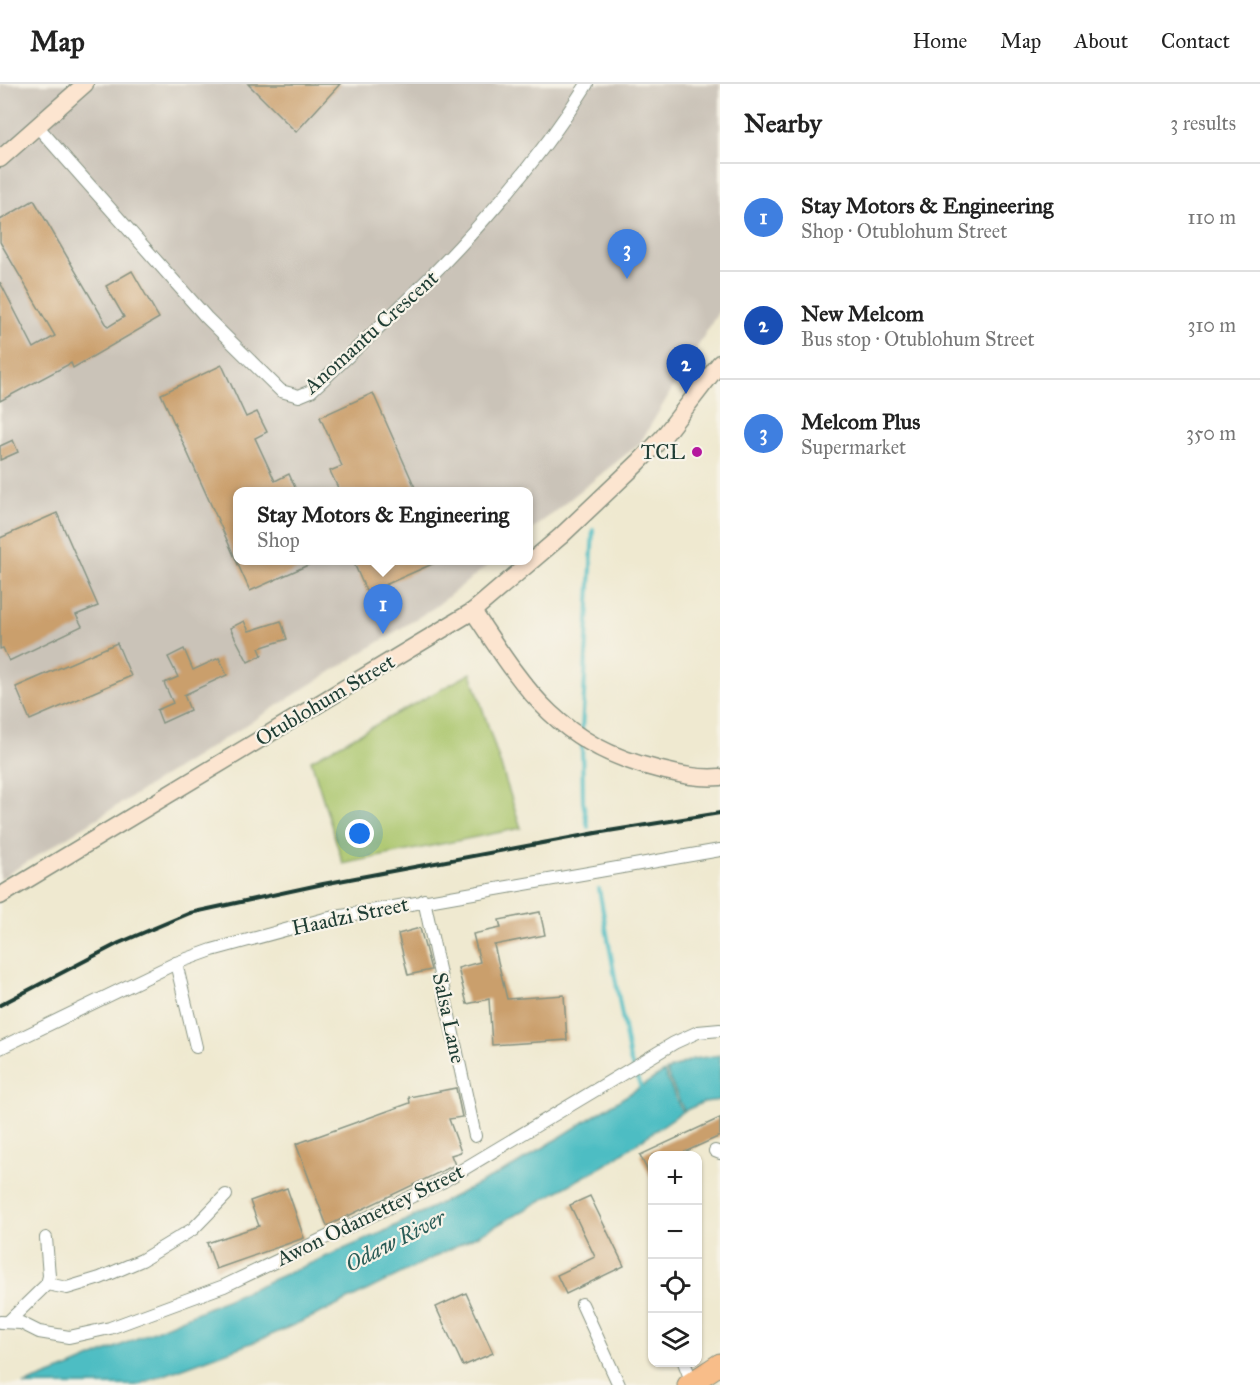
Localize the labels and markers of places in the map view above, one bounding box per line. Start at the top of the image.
pin: 3 [608,230,646,279]
pin: 2 [666,344,706,394]
place label: TCL [641,439,685,465]
marker: TCL [690,445,704,459]
pin: 1 [364,584,403,634]

